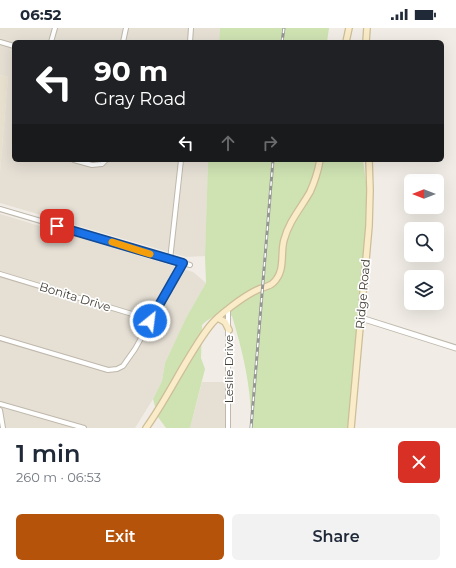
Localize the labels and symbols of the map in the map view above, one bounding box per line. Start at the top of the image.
north arrow [404,174,444,214]
pin [40,209,74,243]
street label: Ridge Road [352,258,373,329]
street label: Bonita Drive [38,279,113,315]
position arrow [129,300,171,342]
street label: Leslie Drive [221,335,236,403]

